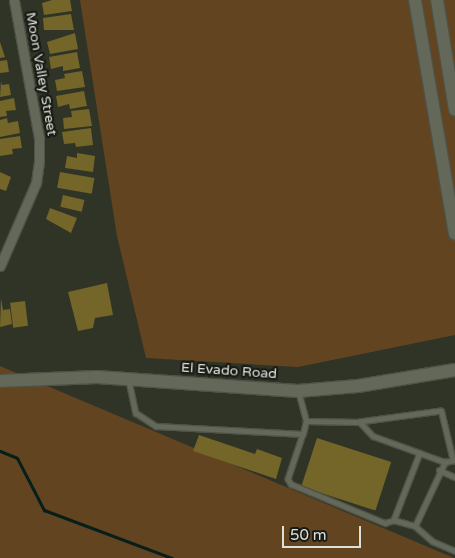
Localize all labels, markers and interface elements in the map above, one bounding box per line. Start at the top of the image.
street label: Moon Valley Street [22,11,60,137]
street label: El Evado Road [180,359,278,383]
scale bar [285,516,364,548]
text: 50 m [290,526,327,544]

